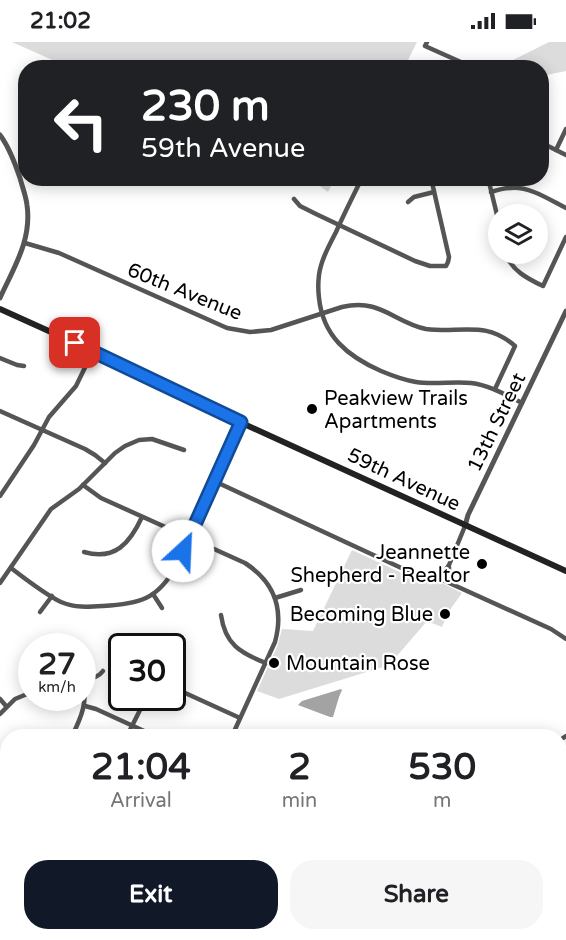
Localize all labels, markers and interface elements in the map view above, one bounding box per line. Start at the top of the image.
text: 21:02 [30,8,91,34]
text: 230 m [141,81,270,132]
icon: left [42,84,120,162]
text: 59th Avenue [141,132,305,165]
map controls [488,204,548,264]
button: layers [488,204,548,264]
street label: 60th Avenue [124,258,246,326]
pin [49,317,100,368]
icon: arrive [58,326,91,359]
street label: 13th Street [463,369,531,476]
place label: Peakview Trails Apartments [324,387,468,434]
marker: Peakview Trails Apartments [305,402,319,416]
street label: 59th Avenue [343,443,464,517]
position arrow [151,519,215,583]
place label: Jeannette Shepherd - Realtor [291,541,470,588]
marker: Jeannette Shepherd - Realtor [475,557,489,571]
place label: Becoming Blue [290,603,433,627]
marker: Becoming Blue [438,607,452,621]
speed limit sign: 30 [108,633,186,711]
text: 27 [38,646,76,683]
place label: Mountain Rose [286,652,430,676]
marker: Mountain Rose [267,656,281,670]
text: km/h [38,678,76,696]
text: 21:04 [91,746,191,789]
text: 2 [288,746,311,789]
text: 530 [408,746,476,789]
text: Arrival [110,789,172,813]
text: min [282,789,317,813]
text: m [433,789,451,813]
button: Exit [24,860,278,929]
button: Share [290,860,543,929]

